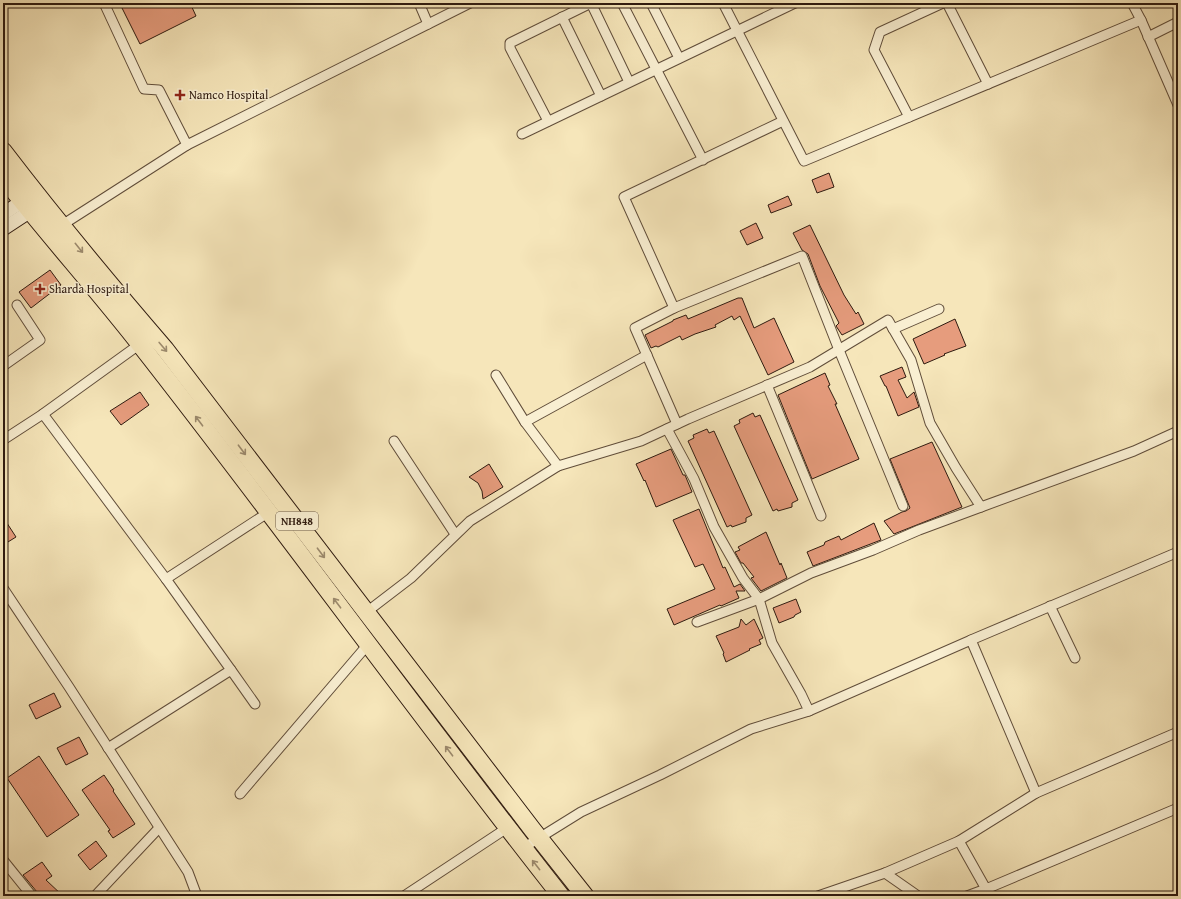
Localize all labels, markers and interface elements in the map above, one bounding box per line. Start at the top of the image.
place label: Namco Hospital [189,86,269,103]
marker: Namco Hospital [174,89,186,101]
one-way arrow [75,242,83,253]
place label: Sharda Hospital [49,280,129,297]
marker: Sharda Hospital [34,283,46,295]
one-way arrow [158,341,167,352]
one-way arrow [195,415,203,426]
one-way arrow [238,444,246,455]
road number: NH848 [276,512,318,530]
one-way arrow [317,548,325,559]
one-way arrow [333,597,341,608]
one-way arrow [445,746,453,757]
one-way arrow [532,860,541,871]

